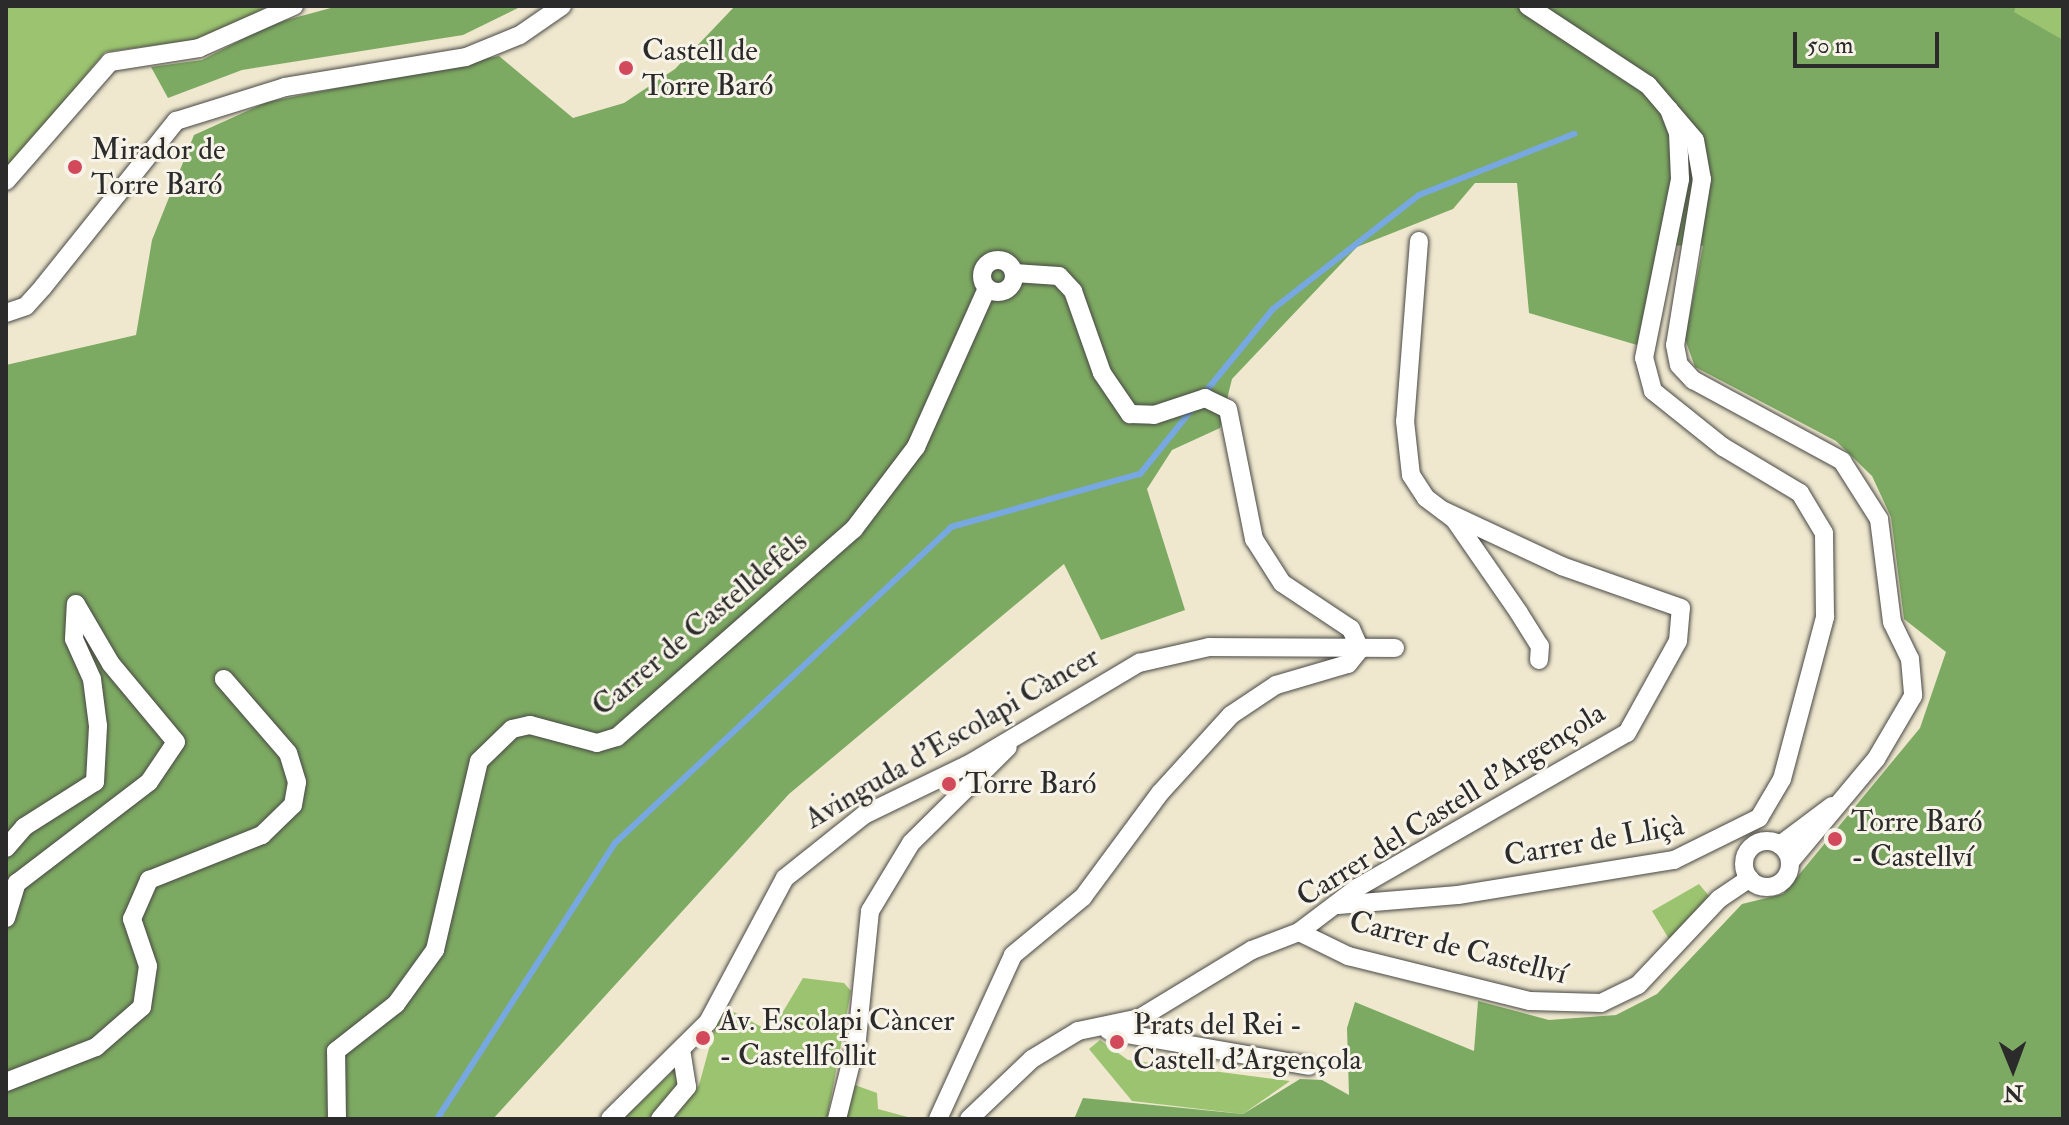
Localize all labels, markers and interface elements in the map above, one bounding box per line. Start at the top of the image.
scale bar [1797,16,1943,66]
text: 50 m [1807,30,1853,61]
place label: Castell de Torre Baró [642,33,773,104]
marker: Castell de Torre Baró [617,59,635,77]
place label: Mirador de Torre Baró [91,132,226,202]
marker: Mirador de Torre Baró [66,158,84,176]
street label: Carrer de Castelldefels [585,524,815,724]
street label: Avinguda d'Escolapi Càncer [798,639,1106,837]
street label: Carrer del Castell d'Argençola [1290,695,1612,915]
place label: Torre Baró [965,766,1096,802]
marker: Torre Baró [940,775,958,793]
place label: Torre Baró - Castellví [1851,804,1982,874]
street label: Carrer de Lliçà [1501,807,1687,875]
marker: Torre Baró - Castellví [1826,830,1844,848]
street label: Carrer de Castellví [1345,904,1571,992]
place label: Av. Escolapi Càncer - Castellfollit [719,1003,954,1074]
place label: Prats del Rei - Castell d'Argençola [1133,1007,1362,1078]
marker: Av. Escolapi Càncer - Castellfollit [694,1029,712,1047]
north arrow [1973,1029,2053,1109]
marker: Prats del Rei - Castell d'Argençola [1108,1033,1126,1051]
text: N [2003,1079,2024,1107]

